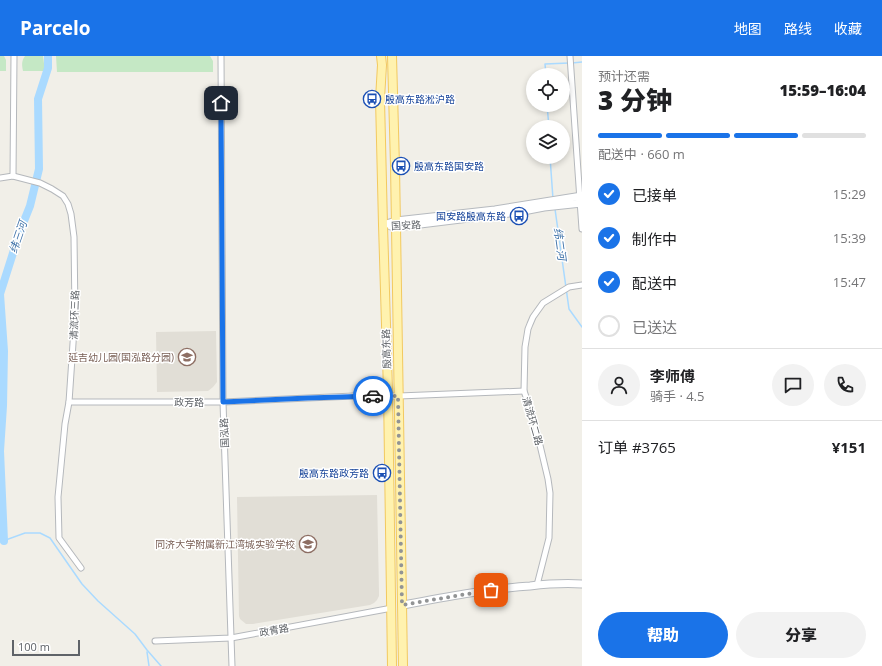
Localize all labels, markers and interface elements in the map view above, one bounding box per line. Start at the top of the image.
text: Parcelo [20,15,91,41]
text: 地图 [734,19,762,38]
text: 路线 [784,19,812,38]
text: 收藏 [834,19,862,38]
text: 预计还需 [598,67,650,85]
map controls [526,68,570,164]
button: locate [526,68,570,112]
text: 15:59–16:04 [780,80,866,100]
text: 3 分钟 [598,82,672,118]
pin [204,86,238,120]
bus stop icon: 殷高东路淞沪路 [362,89,382,109]
icon: home [210,92,232,114]
place label: 殷高东路淞沪路 [385,92,455,106]
button: layers [526,120,570,164]
text: 配送中 · 660 m [598,145,685,163]
bus stop icon: 殷高东路国安路 [391,156,411,176]
place label: 殷高东路国安路 [414,159,484,173]
icon: check [598,183,620,205]
text: 已接单 [632,185,677,205]
text: 15:29 [833,185,866,203]
bus stop icon: 国安路殷高东路 [509,206,529,226]
place label: 国安路殷高东路 [436,209,506,223]
water label: 纬三河 [5,217,31,255]
street label: 国安路 [391,217,421,233]
water label: 纬二河 [551,227,570,263]
icon: check [598,227,620,249]
text: 制作中 [632,229,677,249]
text: 15:39 [833,229,866,247]
icon: check [598,271,620,293]
text: 配送中 [632,273,677,293]
text: 15:47 [833,273,866,291]
street label: 清流环三路 [66,290,82,340]
text: 已送达 [632,317,677,337]
street label: 殷高东路 [378,329,394,369]
school or university icon: 延吉幼儿园(国泓路分园) [177,347,197,367]
place label: 延吉幼儿园(国泓路分园) [68,350,174,364]
button: person [598,364,640,406]
button: chat [772,364,814,406]
button: phone [824,364,866,406]
text: 李师傅 [650,366,695,386]
courier [353,376,393,416]
icon: car [362,385,384,407]
text: 骑手 · 4.5 [650,387,704,405]
street label: 政芳路 [174,395,204,409]
street label: 清流环二路 [519,395,547,447]
street label: 国泓路 [216,418,232,448]
text: 订单 #3765 [598,437,676,457]
text: ¥151 [832,437,866,457]
bus stop icon: 殷高东路政芳路 [372,463,392,483]
place label: 殷高东路政芳路 [299,466,369,480]
school or university icon: 同济大学附属新江湾城实验学校 [298,534,318,554]
place label: 同济大学附属新江湾城实验学校 [155,537,295,551]
pin [474,573,508,607]
icon: bag [480,579,502,601]
button: 帮助 [598,612,728,658]
button: 分享 [736,612,866,658]
street label: 政青路 [258,621,290,639]
scale bar [12,638,80,657]
text: 100 m [18,639,50,654]

